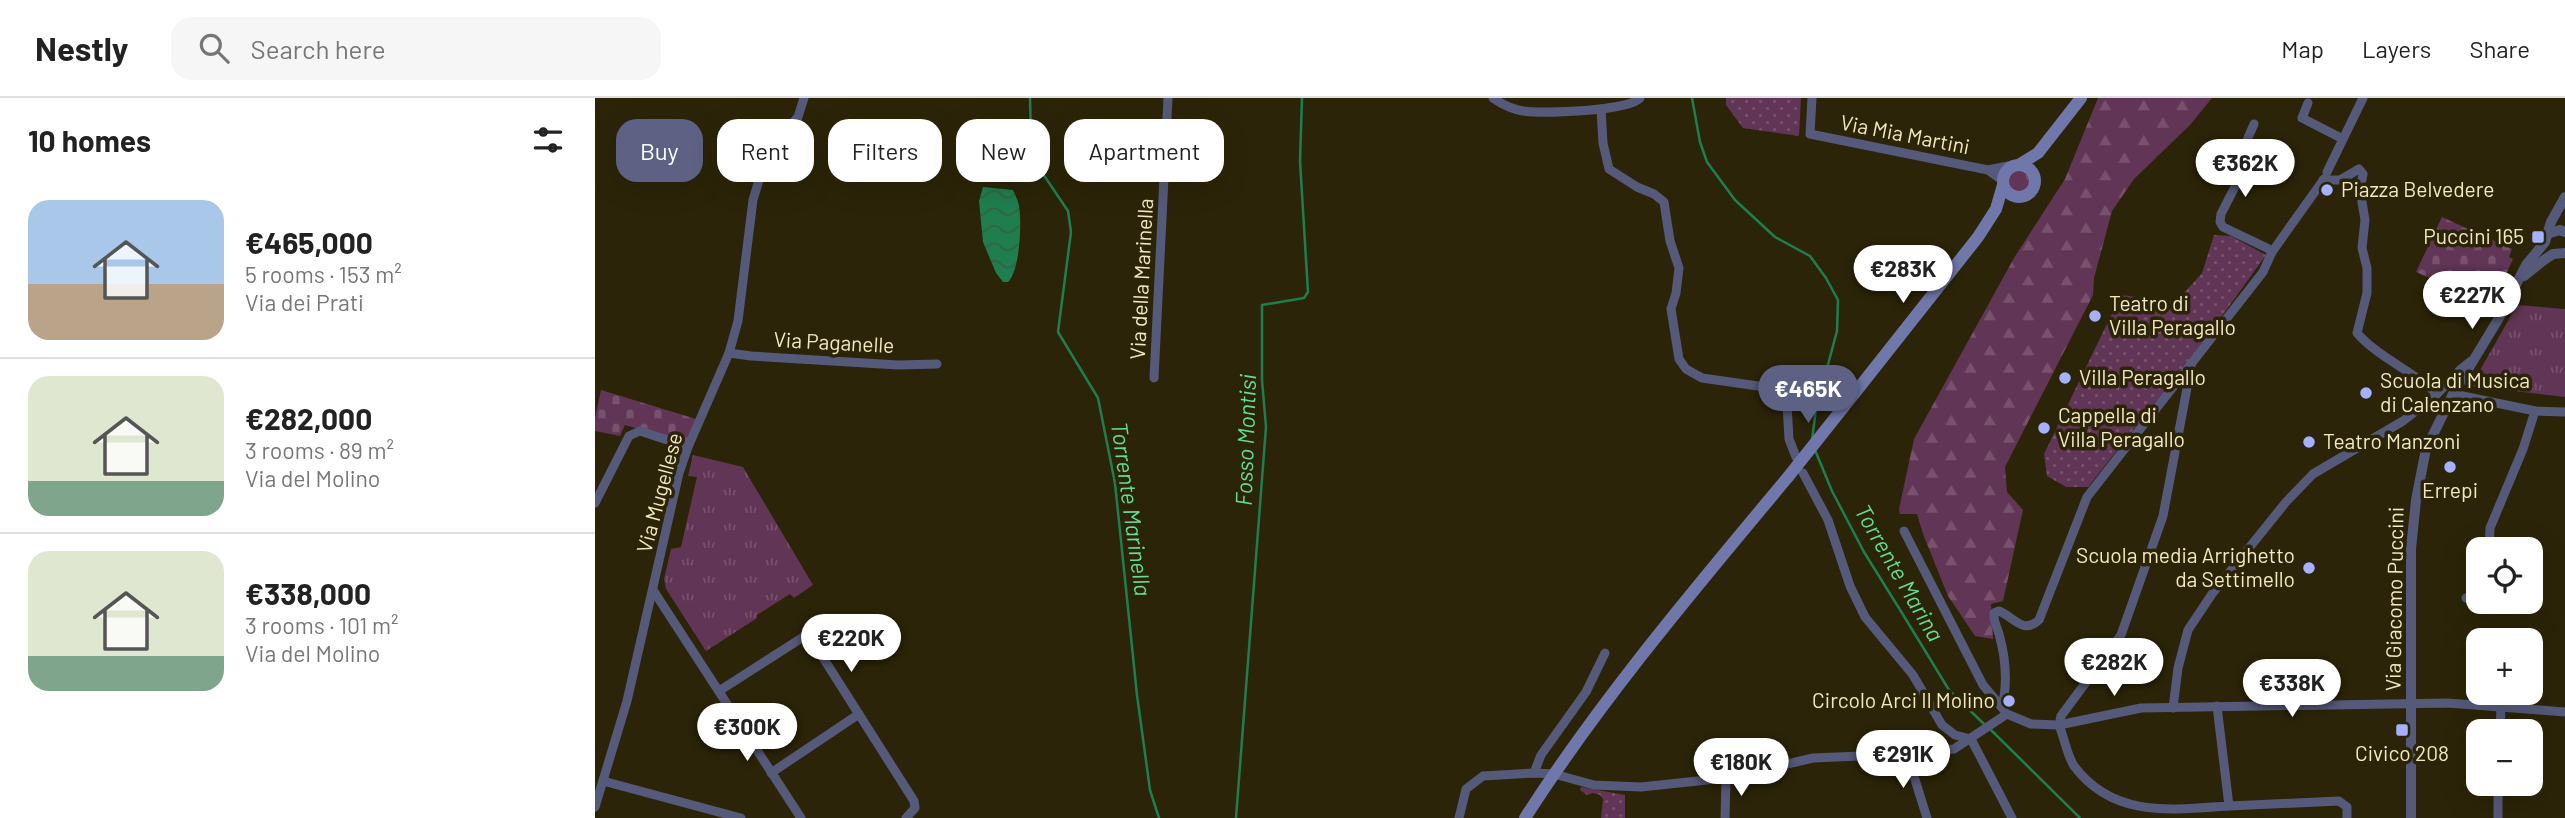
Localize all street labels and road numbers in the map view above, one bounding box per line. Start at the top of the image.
street label: Via Mia Martini [1838,109,1972,158]
street label: Via della Marinella [1124,198,1157,360]
street label: Via Paganelle [773,326,895,357]
street label: Via Mugellese [631,430,687,555]
street label: Via Giacomo Puccini [2379,507,2408,691]

